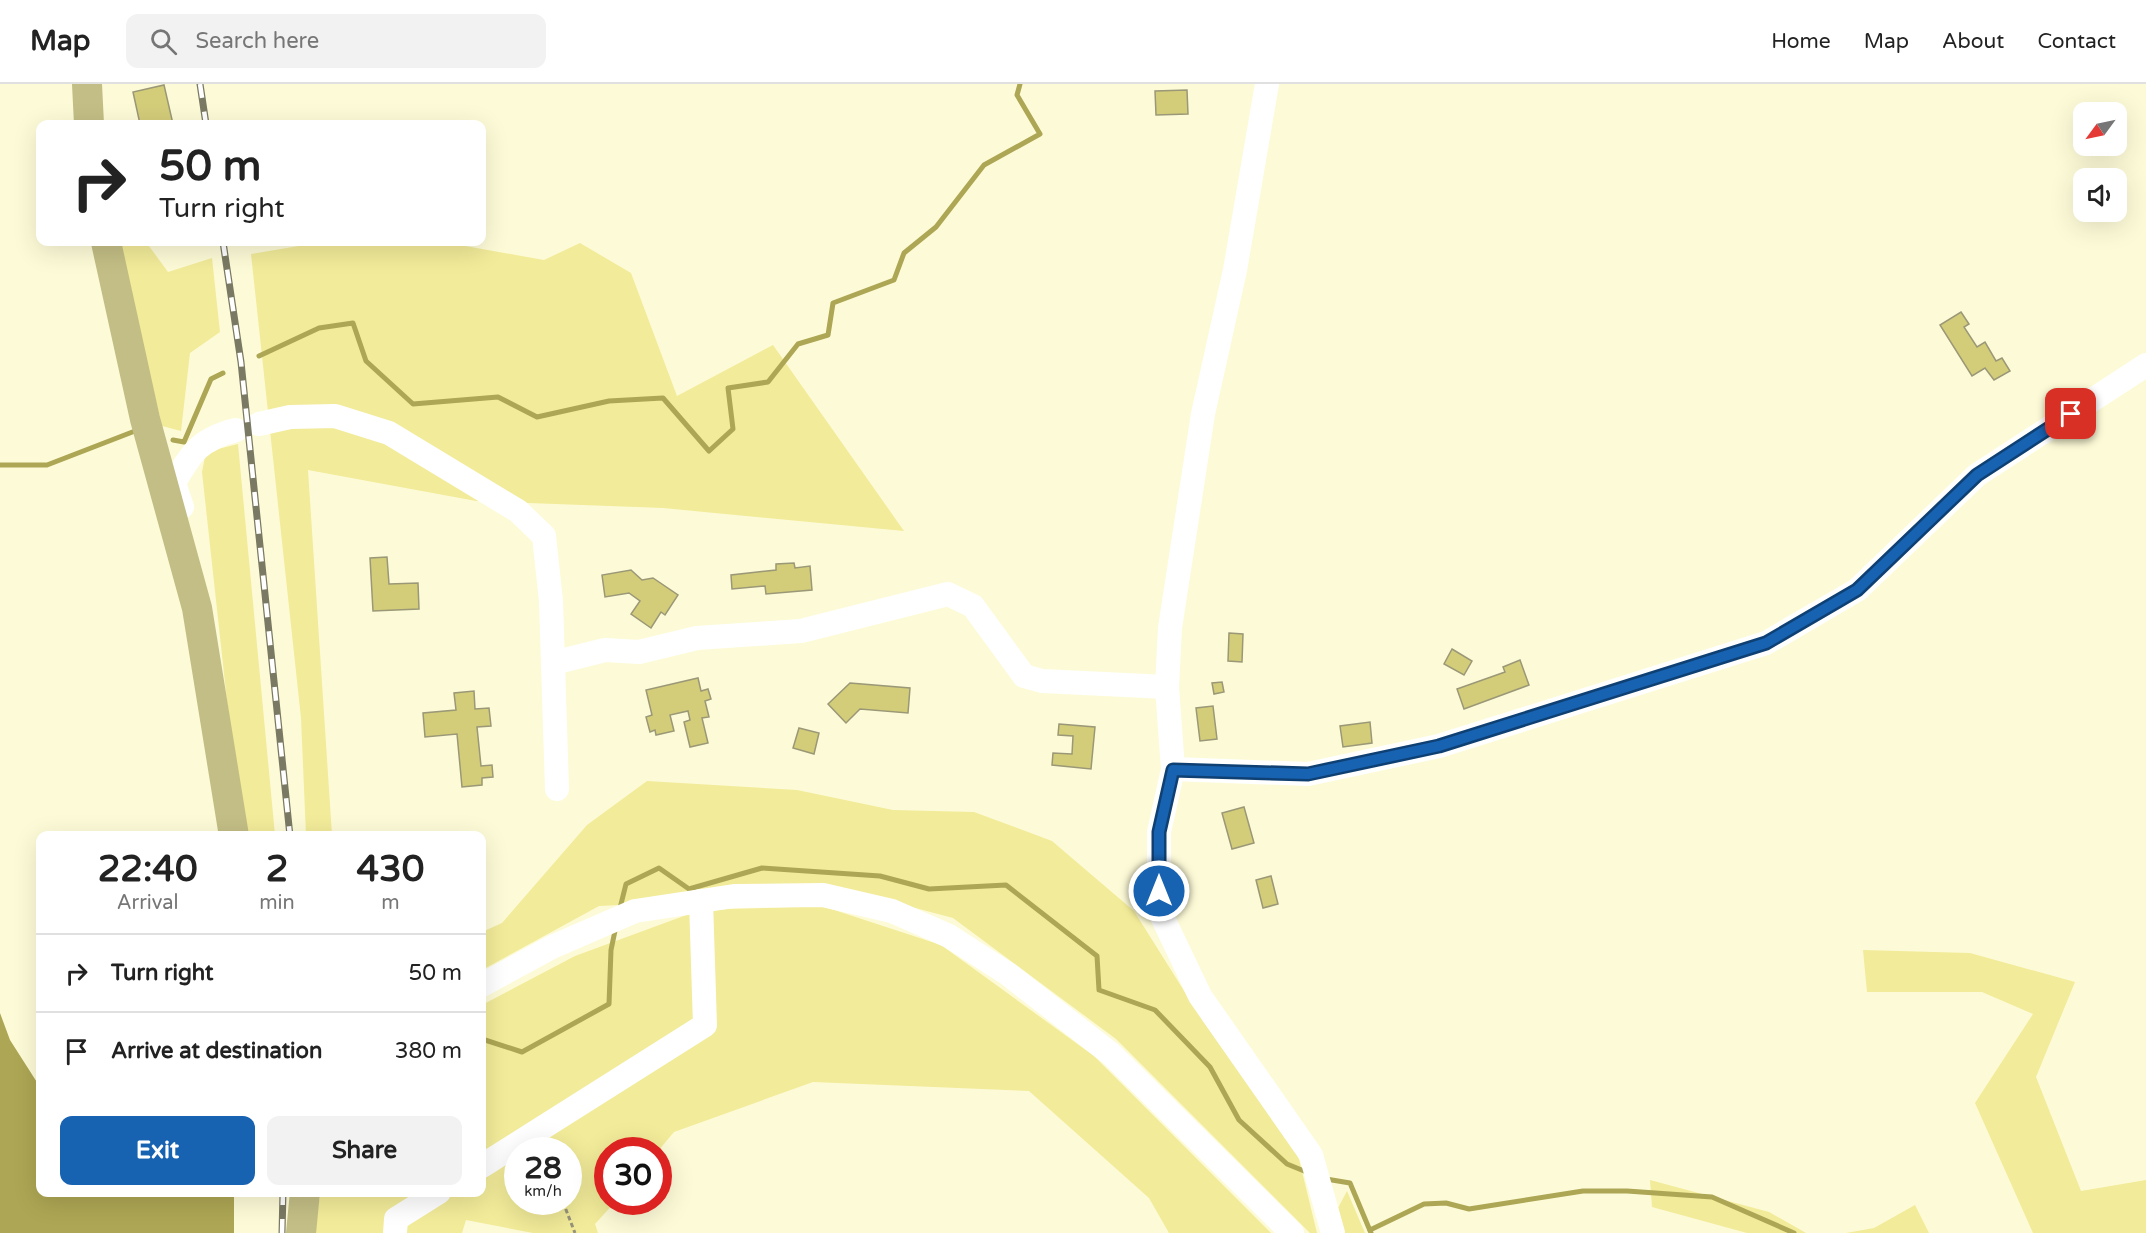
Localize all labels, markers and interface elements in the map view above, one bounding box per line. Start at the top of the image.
search box [126,14,546,68]
text: Map [30,24,90,58]
icon: search [147,25,180,58]
text: Search here [195,28,319,54]
text: Home [1771,29,1831,54]
text: Map [1864,29,1909,54]
text: About [1942,29,2004,54]
text: Contact [2037,29,2116,54]
north arrow [2073,102,2127,156]
map controls [2073,102,2127,222]
text: 50 m [159,141,261,192]
icon: right [60,144,138,222]
button: sound [2073,168,2127,222]
text: Turn right [159,192,285,225]
pin [2045,388,2096,439]
icon: arrive [2054,397,2087,430]
text: 22:40 [98,848,198,891]
text: 2 [266,848,288,891]
text: 430 [356,848,424,891]
position arrow [1127,859,1191,923]
text: Arrival [117,891,179,915]
text: min [259,891,295,915]
text: m [381,891,400,915]
icon: right [60,957,93,990]
text: Turn right [111,960,213,986]
text: 50 m [408,960,462,986]
icon: arrive [60,1035,93,1068]
text: Arrive at destination [111,1038,322,1064]
text: 380 m [395,1038,462,1064]
button: Exit [60,1116,255,1185]
button: Share [267,1116,462,1185]
speed limit sign: 30 [594,1137,672,1215]
text: 28 [524,1150,562,1187]
text: km/h [524,1182,562,1200]

